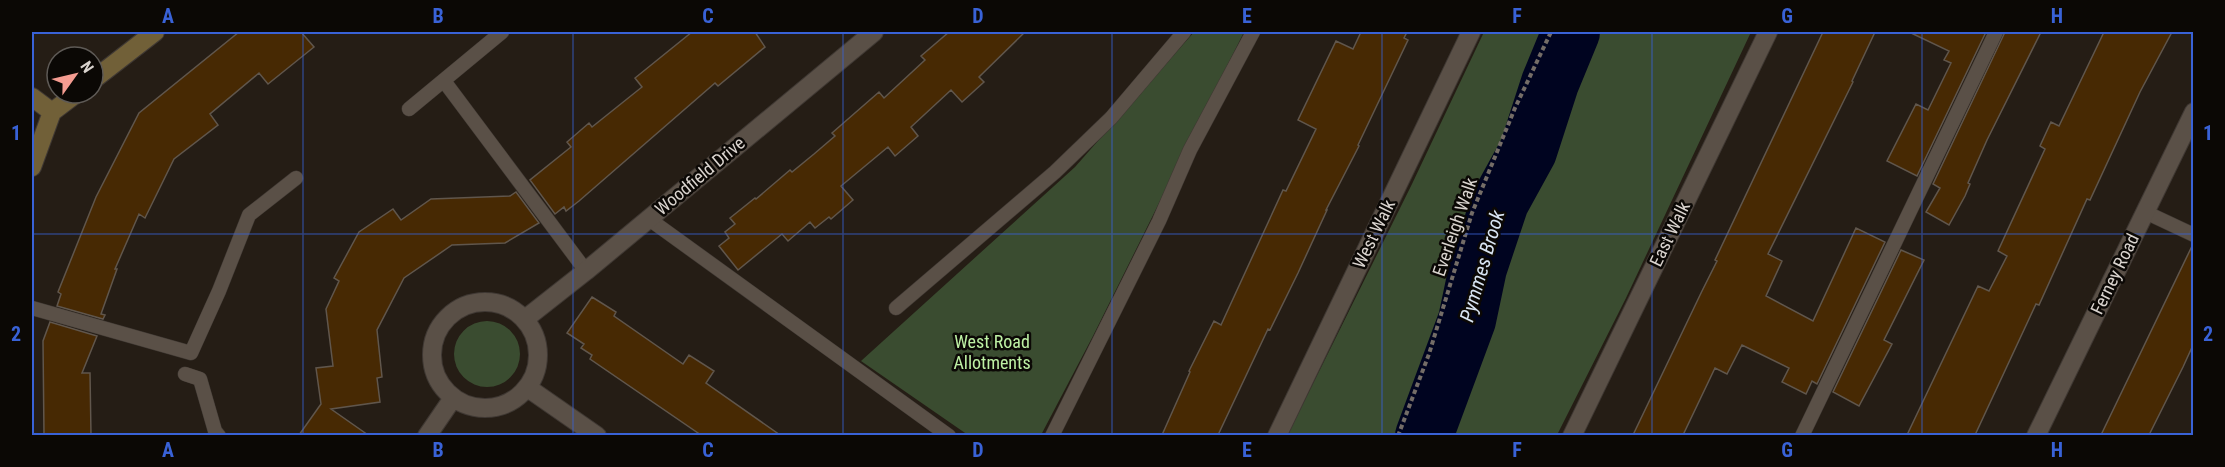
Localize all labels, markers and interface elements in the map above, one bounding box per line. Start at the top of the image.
text: A [162,4,174,28]
text: B [432,4,444,28]
text: C [702,4,714,28]
text: D [972,4,984,28]
text: E [1242,4,1252,28]
text: F [1512,4,1522,28]
text: G [1781,4,1793,28]
text: H [2051,4,2063,28]
north arrow [45,45,105,105]
text: N [76,58,98,76]
text: 1 [11,121,21,145]
text: 1 [2203,121,2213,145]
street label: Woodfield Drive [650,132,749,219]
street label: Everleigh Walk [1428,175,1481,279]
street label: West Walk [1348,196,1399,272]
street label: East Walk [1645,198,1694,270]
water label: Pymmes Brook [1455,206,1510,325]
street label: Ferney Road [2086,230,2143,318]
text: 2 [11,322,21,346]
text: 2 [2203,322,2213,346]
park label: West Road Allotments [953,331,1031,373]
text: A [162,438,174,462]
text: B [432,438,444,462]
text: C [702,438,714,462]
text: D [972,438,984,462]
text: E [1242,438,1252,462]
text: F [1512,438,1522,462]
text: G [1781,438,1793,462]
text: H [2051,438,2063,462]

